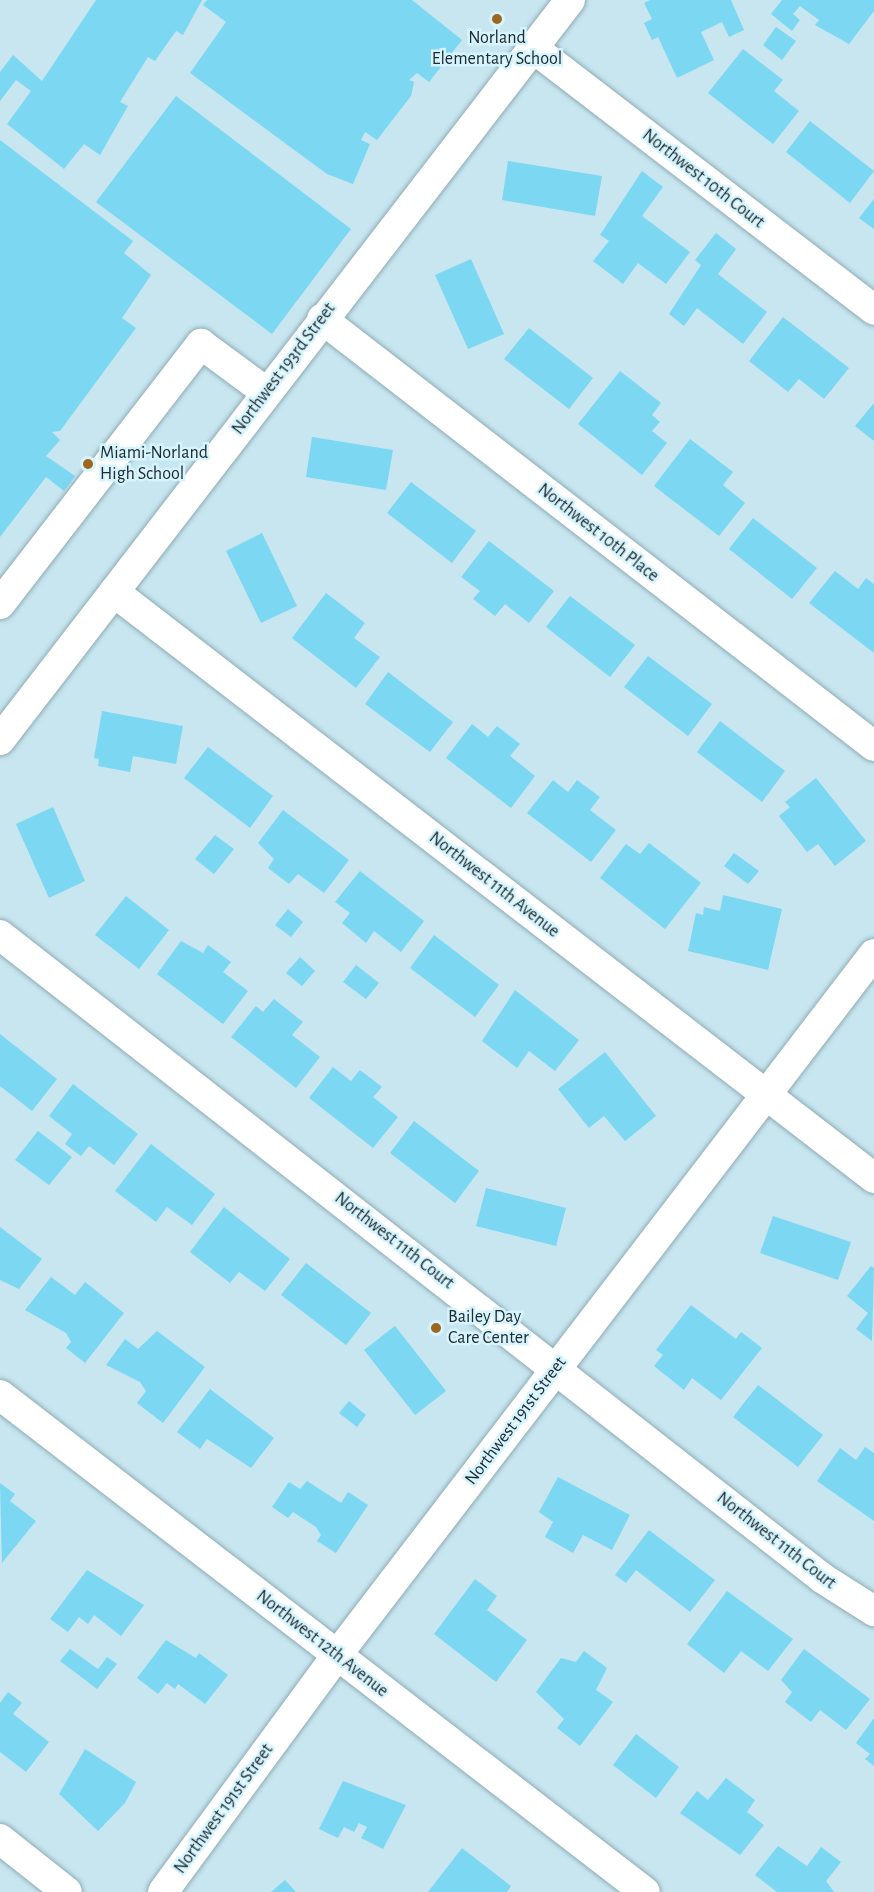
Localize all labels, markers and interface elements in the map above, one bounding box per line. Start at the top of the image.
marker: Norland Elementary School [490,12,504,26]
place label: Norland Elementary School [432,28,562,70]
street label: Northwest 10th Court [638,125,768,233]
street label: Northwest 193rd Street [227,299,341,439]
place label: Miami-Norland High School [100,443,208,486]
marker: Miami-Norland High School [81,457,95,471]
street label: Northwest 10th Place [533,479,663,587]
street label: Northwest 11th Avenue [424,827,564,943]
street label: Northwest 11th Court [330,1188,458,1294]
place label: Bailey Day Care Center [448,1307,529,1350]
marker: Bailey Day Care Center [429,1321,443,1335]
street label: Northwest 191st Street [461,1352,571,1490]
street label: Northwest 11th Court [712,1488,840,1594]
street label: Northwest 12th Avenue [252,1586,392,1702]
street label: Northwest 191st Street [170,1740,278,1878]

